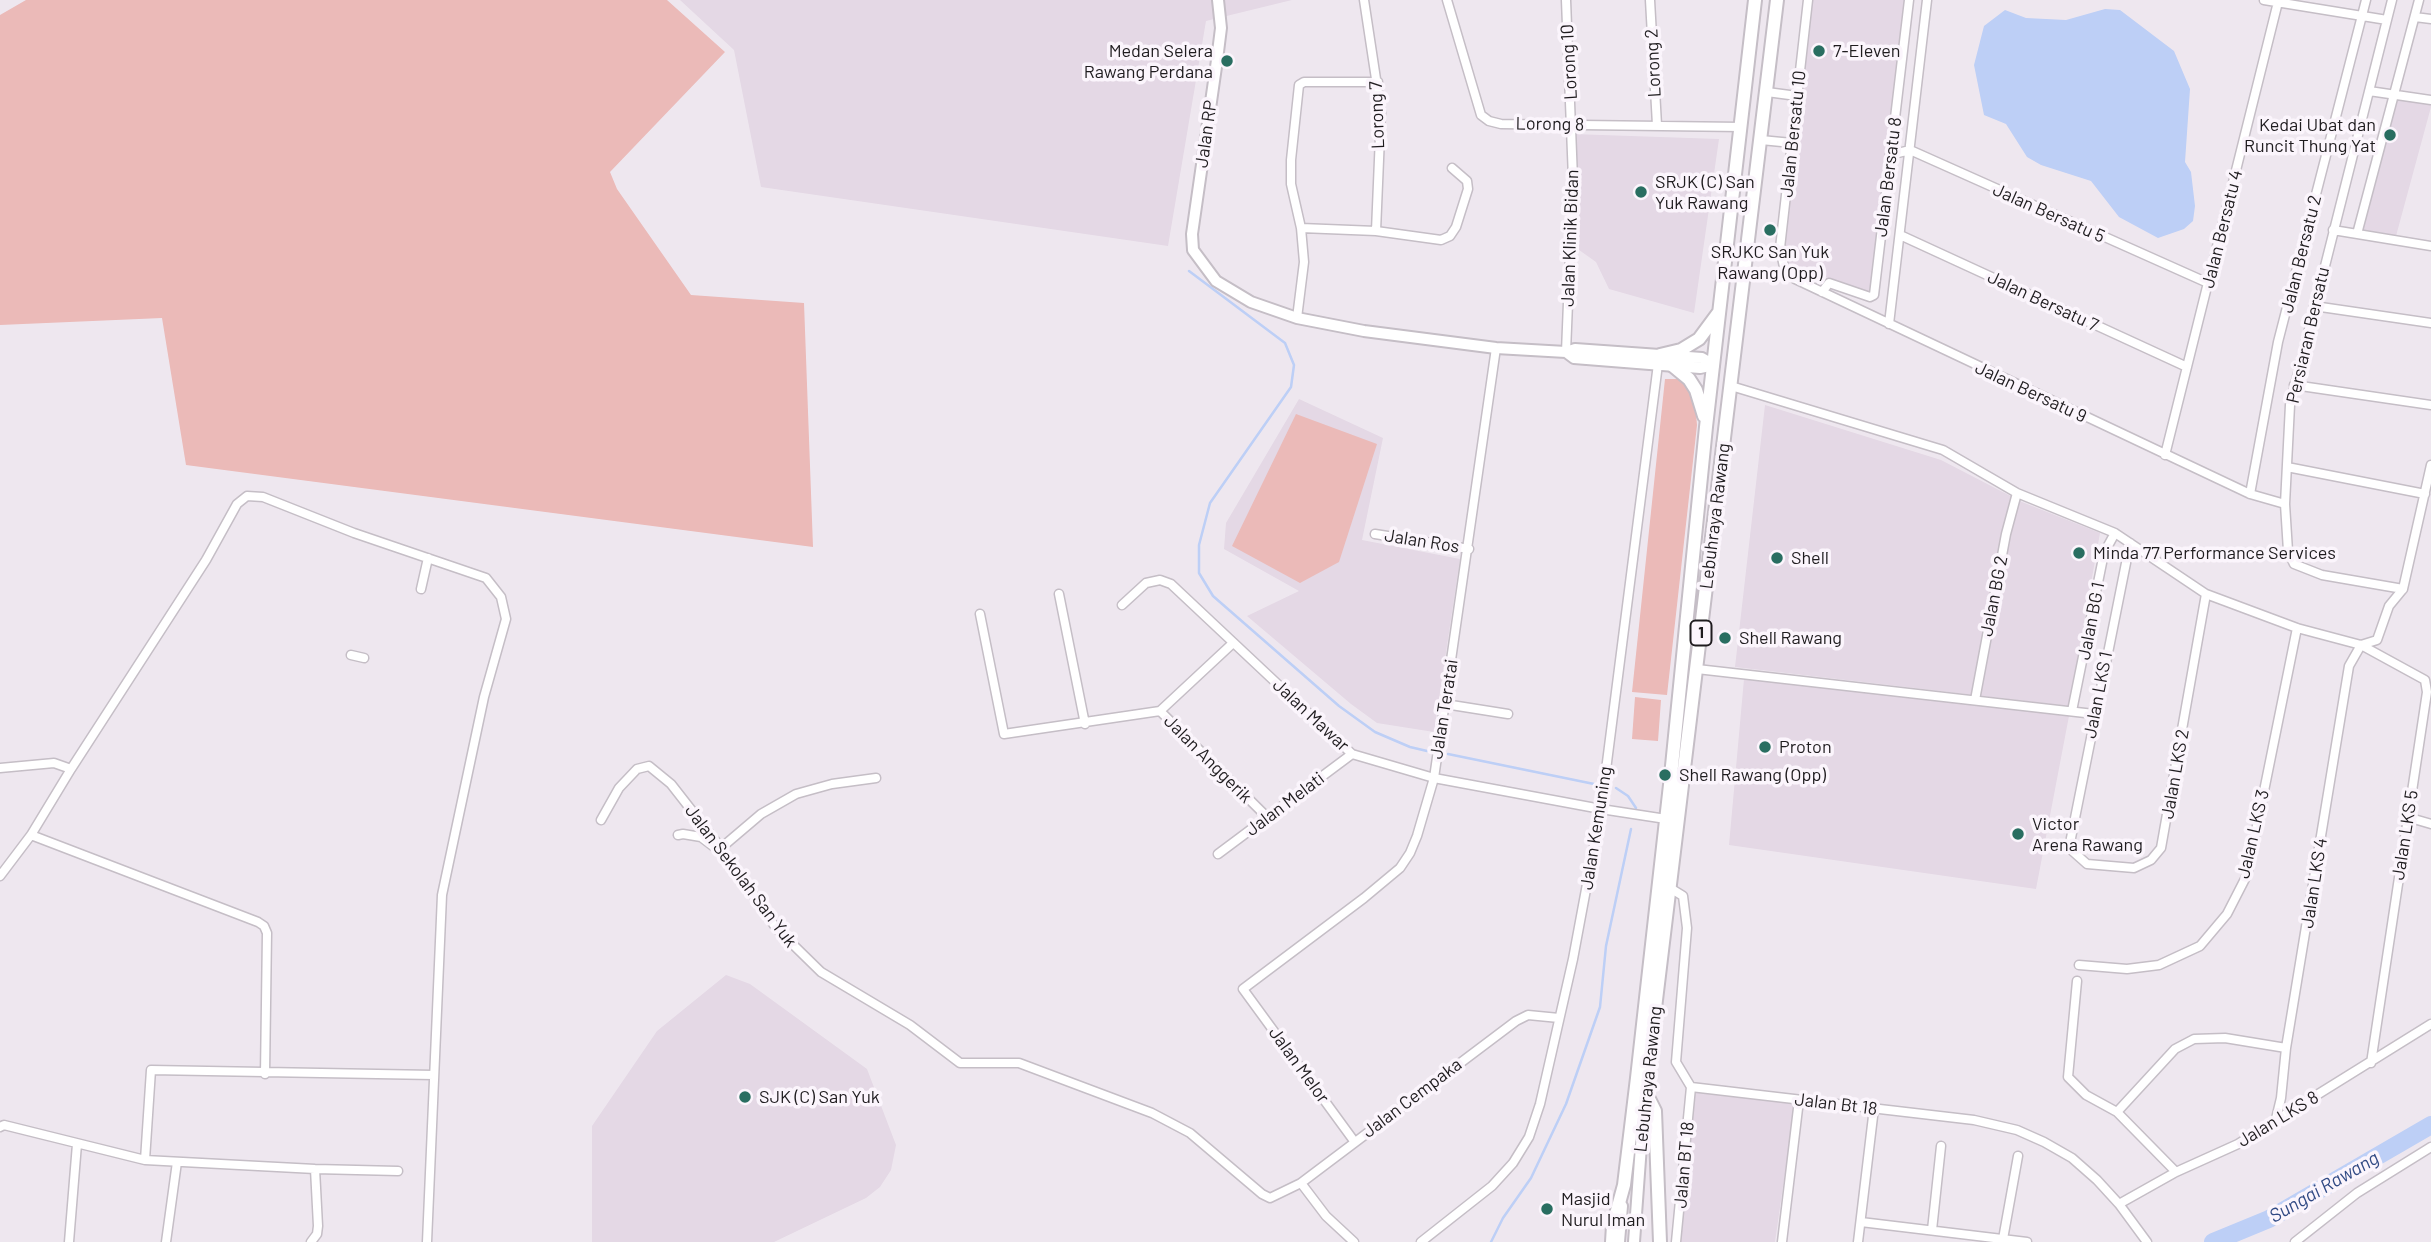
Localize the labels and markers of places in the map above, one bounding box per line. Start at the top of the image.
place label: Medan Selera Rawang Perdana [1084,40,1213,82]
place label: 7-Eleven [1833,40,1901,62]
marker: 7-Eleven [1811,43,1827,59]
marker: Medan Selera Rawang Perdana [1219,53,1235,69]
place label: Kedai Ubat dan Runcit Thung Yat [2244,114,2376,156]
marker: Kedai Ubat dan Runcit Thung Yat [2382,127,2398,143]
place label: SRJK (C) San Yuk Rawang [1655,171,1755,214]
marker: SRJK (C) San Yuk Rawang [1633,184,1649,200]
marker: SRJKC San Yuk Rawang (Opp) [1762,222,1778,238]
place label: SRJKC San Yuk Rawang (Opp) [1711,241,1829,284]
place label: Minda 77 Performance Services [2093,542,2336,564]
marker: Minda 77 Performance Services [2071,545,2087,561]
place label: Shell [1791,547,1829,569]
marker: Shell [1769,550,1785,566]
place label: Shell Rawang [1739,627,1842,649]
marker: Shell Rawang [1717,630,1733,646]
place label: Proton [1779,736,1832,758]
marker: Proton [1757,739,1773,755]
place label: Shell Rawang (Opp) [1679,764,1826,786]
marker: Shell Rawang (Opp) [1657,767,1673,783]
place label: Victor Arena Rawang [2032,813,2143,856]
marker: Victor Arena Rawang [2010,826,2026,842]
place label: SJK (C) San Yuk [759,1086,880,1108]
marker: SJK (C) San Yuk [737,1089,753,1105]
place label: Masjid Nurul Iman [1561,1188,1645,1230]
marker: Masjid Nurul Iman [1539,1201,1555,1217]

